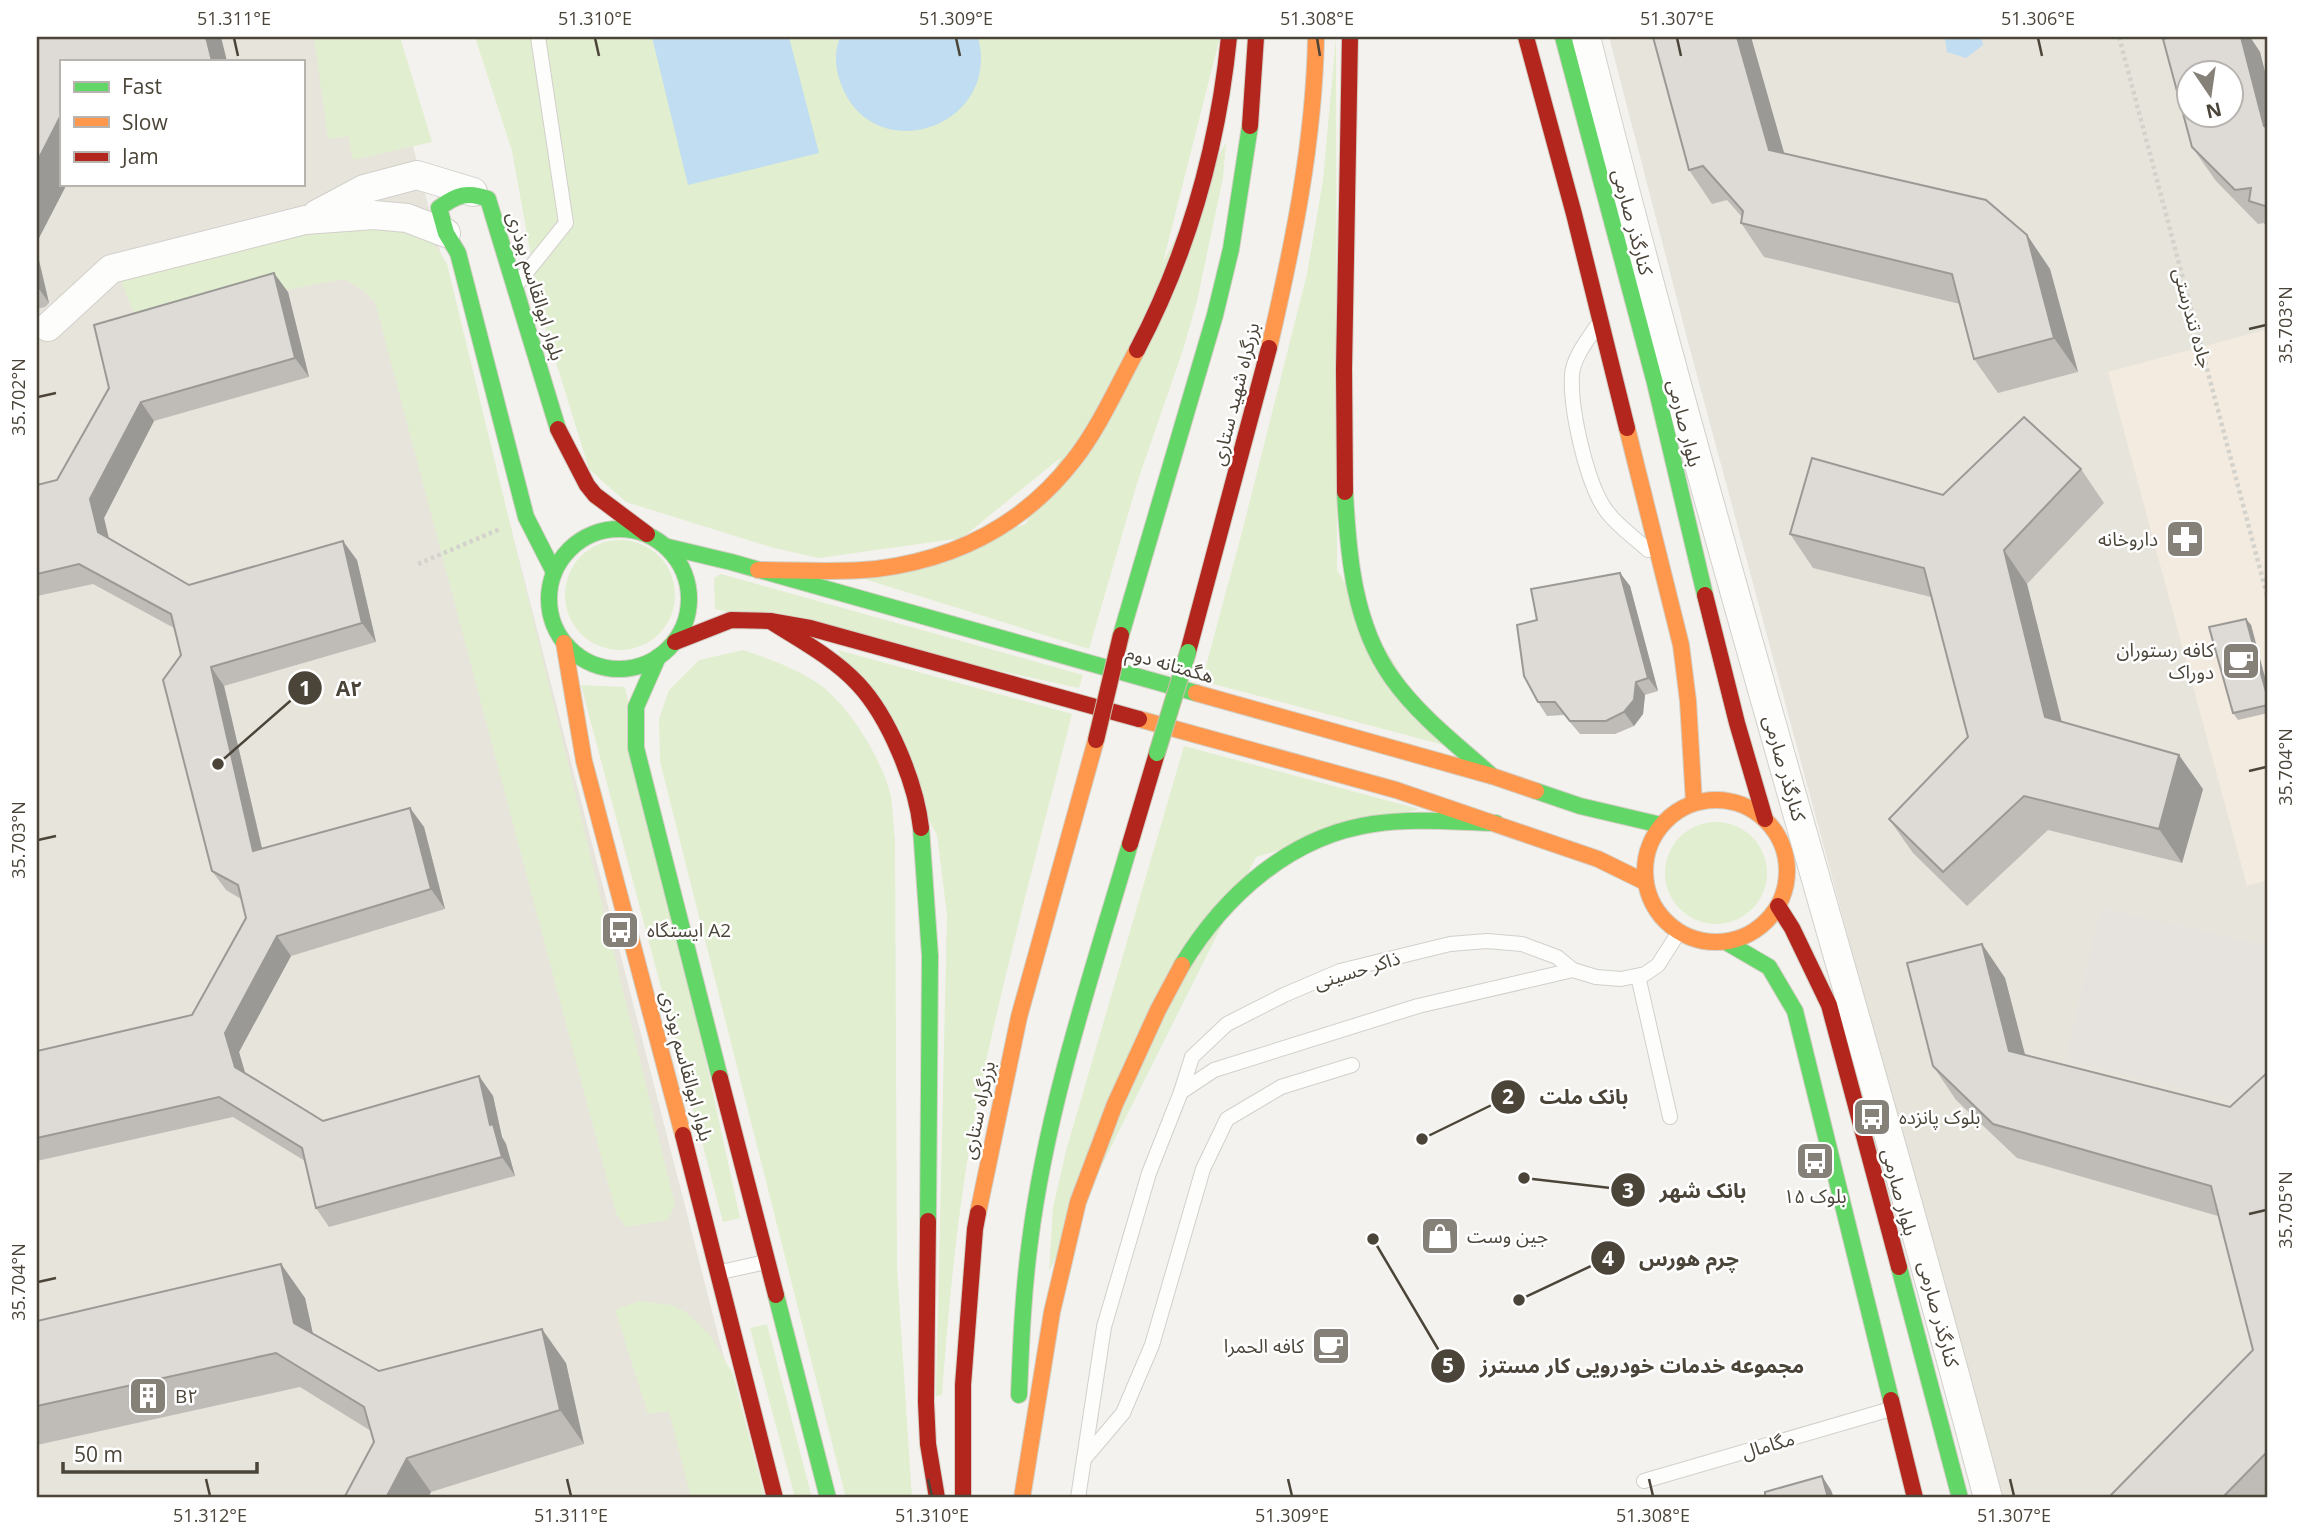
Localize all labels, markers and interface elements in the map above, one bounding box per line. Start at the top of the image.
text: 51.311°E [197,6,271,30]
text: 51.310°E [558,6,632,30]
text: 51.309°E [919,6,993,30]
text: 51.308°E [1280,6,1354,30]
text: 51.307°E [1640,6,1714,30]
text: 51.306°E [2001,6,2075,30]
legend [60,60,304,186]
north arrow [2176,60,2246,130]
text: Fast [122,72,162,100]
text: N [2203,96,2224,125]
text: Slow [122,108,168,136]
text: Jam [120,142,159,170]
street label: کنارگذر صارمی [1606,166,1660,279]
street label: بلوار ابوالقاسم بوذری [499,208,571,364]
street label: جاده تندرستی [2167,265,2219,371]
text: 35.703°N [2273,286,2297,364]
street label: بزرگراه شهید ستاری [1205,320,1265,468]
text: 35.702°N [6,358,30,436]
street label: بلوار صارمی [1662,377,1708,469]
pharmacy icon: داروخانه [2164,518,2206,560]
place label: داروخانه [2098,526,2158,552]
place label: کافه رستوران دوراک [2117,637,2215,685]
street label: هگمتانه دوم [1123,639,1217,691]
cafe icon: کافه رستوران دوراک [2220,640,2262,682]
callout: A۲ [287,667,377,709]
text: 1 [299,674,311,702]
text: A۲ [336,674,362,702]
street label: کنارگذر صارمی [1758,712,1813,825]
text: 35.704°N [2273,728,2297,806]
text: 35.703°N [6,801,30,879]
bus stop icon: ایستگاه A2 [599,909,641,951]
place label: ایستگاه A2 [647,917,731,943]
street label: ذاکر حسینی [1311,945,1403,995]
street label: بلوار ابوالقاسم بوذری [653,988,720,1144]
street label: بزرگراه ستاری [955,1058,1001,1162]
callout: بانک ملت [1491,1076,1642,1118]
text: 2 [1502,1082,1514,1110]
text: بانک ملت [1540,1082,1628,1110]
bus stop icon: بلوک پانزده [1851,1096,1893,1138]
place label: بلوک پانزده [1899,1104,1980,1130]
bus stop icon: بلوک ۱۵ [1794,1140,1836,1182]
street label: بلوار صارمی [1876,1146,1924,1238]
callout: بانک شهر [1611,1169,1761,1211]
text: 35.705°N [2273,1171,2297,1249]
text: 3 [1622,1176,1634,1204]
text: بانک شهر [1659,1176,1746,1204]
place label: بلوک ۱۵ [1783,1183,1847,1209]
shop icon: جین وست [1419,1215,1461,1257]
place label: جین وست [1467,1223,1548,1249]
callout: چرم هورس [1590,1237,1753,1279]
text: 35.704°N [6,1243,30,1321]
text: 4 [1602,1244,1614,1272]
text: چرم هورس [1639,1244,1739,1275]
street label: کنارگذر صارمی [1912,1258,1966,1371]
cafe icon: کافه الحمرا [1310,1325,1352,1367]
place label: کافه الحمرا [1224,1333,1305,1359]
callout: مجموعه خدمات خودرویی کار مسترز [1431,1345,1818,1387]
text: 5 [1442,1351,1454,1379]
text: مجموعه خدمات خودرویی کار مسترز [1479,1351,1804,1379]
building icon: B۲ [127,1375,169,1417]
place label: B۲ [175,1383,198,1409]
street label: مگامال [1739,1425,1797,1465]
scale bar [63,1430,257,1474]
text: 50 m [74,1440,123,1468]
text: 51.312°E [173,1503,247,1527]
text: 51.311°E [534,1503,608,1527]
text: 51.310°E [895,1503,969,1527]
text: 51.309°E [1255,1503,1329,1527]
text: 51.308°E [1616,1503,1690,1527]
text: 51.307°E [1977,1503,2051,1527]

